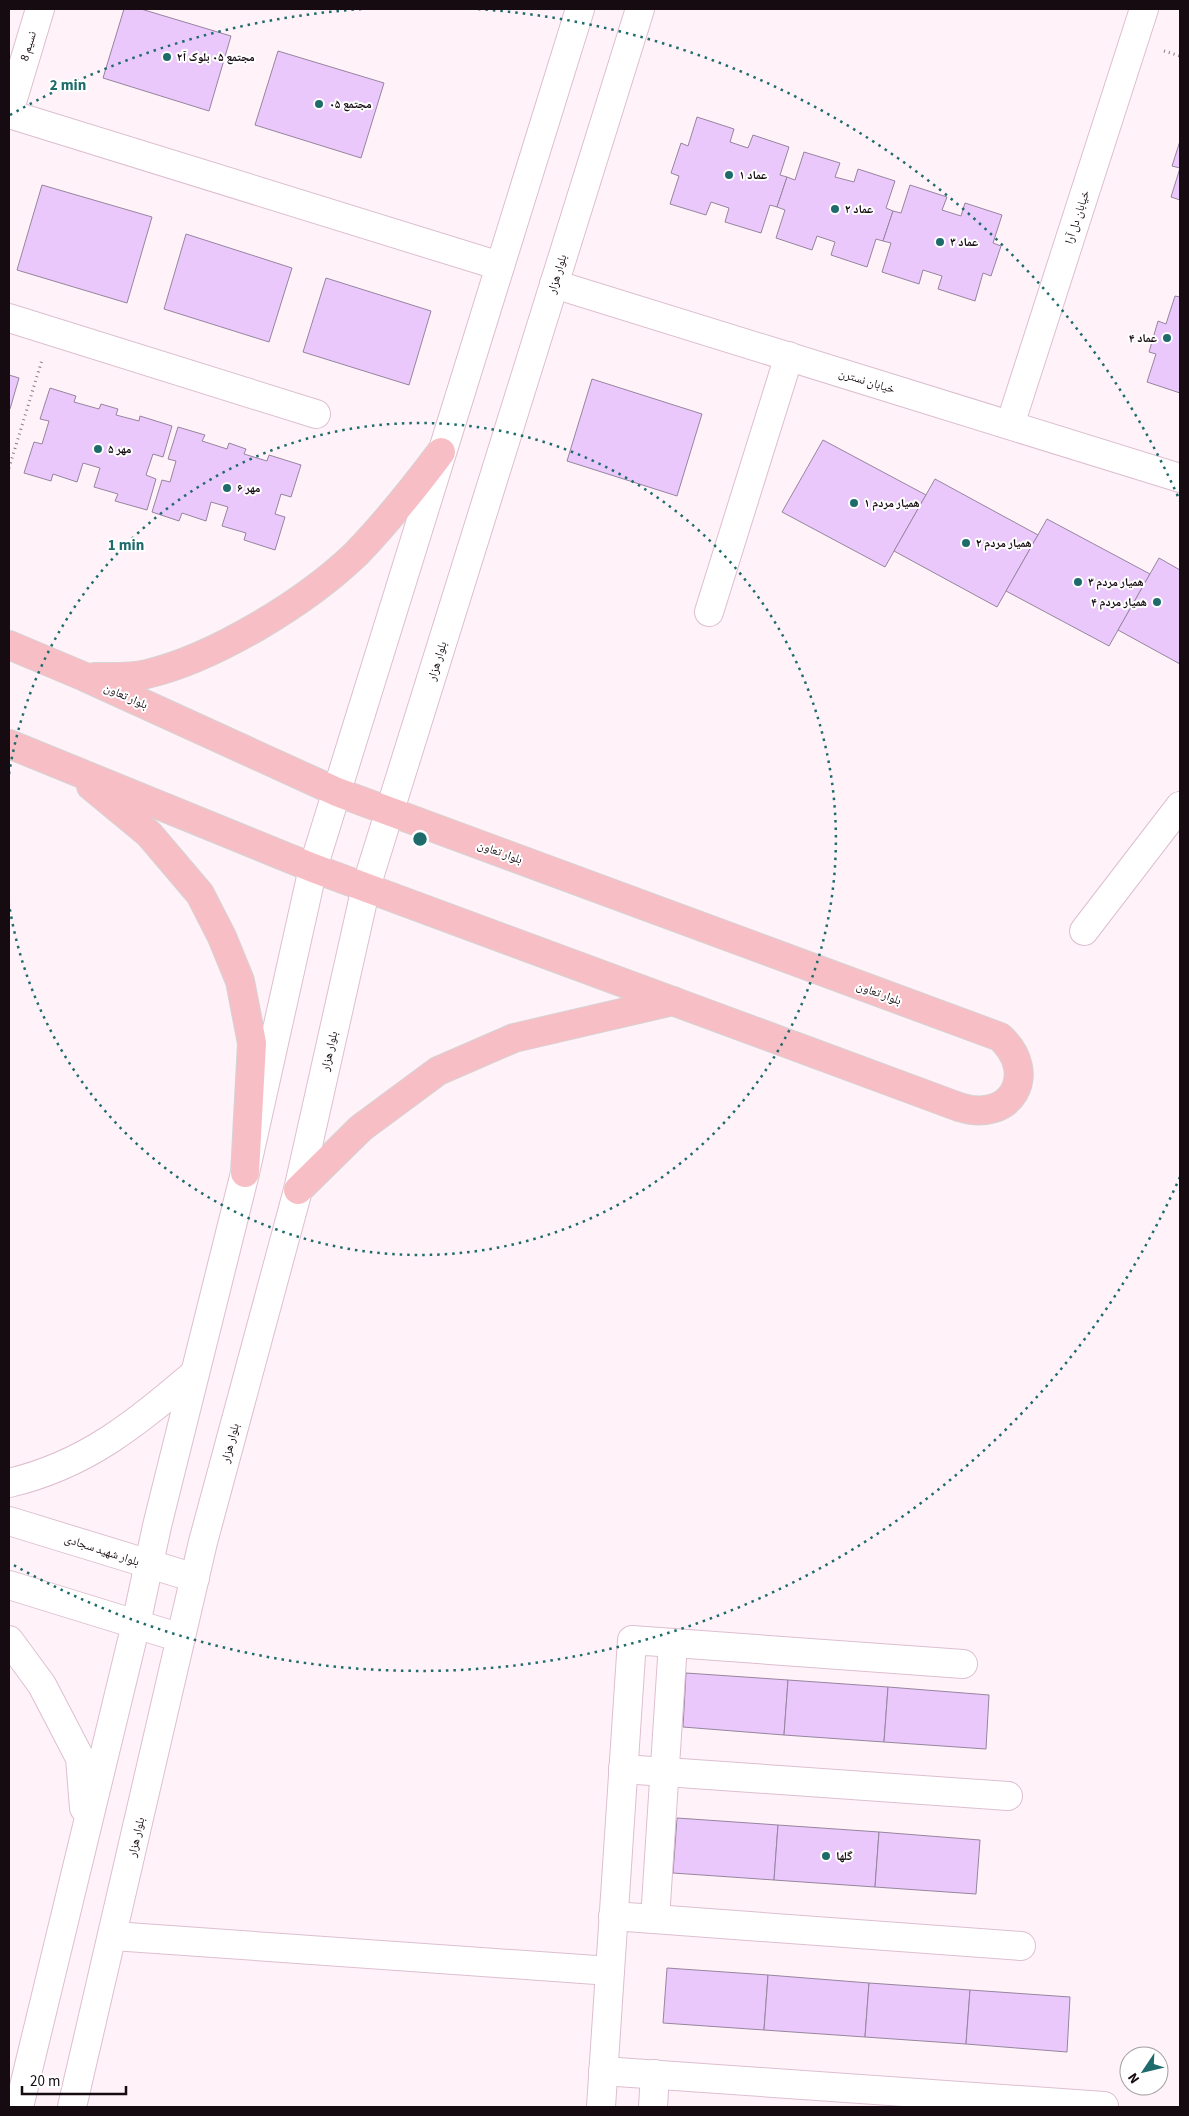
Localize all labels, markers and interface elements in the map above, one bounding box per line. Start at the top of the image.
street label: نسیم 8 [16,29,41,63]
place label: مجتمع ۰۵ بلوک آ۲ [177,49,255,66]
marker: مجتمع ۰۵ بلوک آ۲ [161,51,173,63]
text: 2 min [50,75,86,96]
place label: مجتمع ۰۵ [329,96,372,113]
marker: مجتمع ۰۵ [313,98,325,110]
place label: عماد ۱ [739,167,767,184]
marker: عماد ۱ [723,169,735,181]
street label: خیابان دل آرا [1061,188,1094,246]
place label: عماد ۲ [845,201,873,218]
marker: عماد ۲ [829,203,841,215]
place label: عماد ۳ [950,234,978,251]
marker: عماد ۳ [934,236,946,248]
street label: بلوار هزار [543,252,571,297]
place label: عماد ۴ [1129,330,1157,347]
marker: عماد ۴ [1161,332,1173,344]
street label: خیابان نسترن [837,365,898,398]
place label: مهر ۵ [108,441,132,458]
marker: مهر ۵ [92,443,104,455]
place label: مهر ۶ [237,480,261,497]
marker: مهر ۶ [221,482,233,494]
place label: همیار مردم ۱ [864,495,920,512]
marker: همیار مردم ۱ [848,497,860,509]
text: 1 min [108,535,144,556]
place label: همیار مردم ۲ [976,535,1032,552]
marker: همیار مردم ۲ [960,537,972,549]
place label: همیار مردم ۳ [1088,574,1144,591]
marker: همیار مردم ۳ [1072,576,1084,588]
place label: همیار مردم ۴ [1091,594,1147,611]
marker: همیار مردم ۴ [1151,596,1163,608]
street label: بلوار هزار [423,639,451,684]
street label: بلوار تعاون [101,679,151,714]
centre of rings [411,830,429,848]
street label: بلوار تعاون [475,837,525,868]
street label: بلوار تعاون [854,978,904,1009]
street label: بلوار هزار [316,1030,342,1074]
street label: بلوار هزار [217,1422,244,1466]
street label: بلوار شهید سجادی [62,1530,142,1571]
street label: بلوار هزار [123,1816,149,1860]
place label: گلها [836,1848,853,1865]
marker: گلها [820,1850,832,1862]
north arrow [1119,2046,1169,2096]
scale bar [22,2064,126,2096]
text: N [1123,2068,1145,2087]
text: 20 m [30,2071,60,2092]

